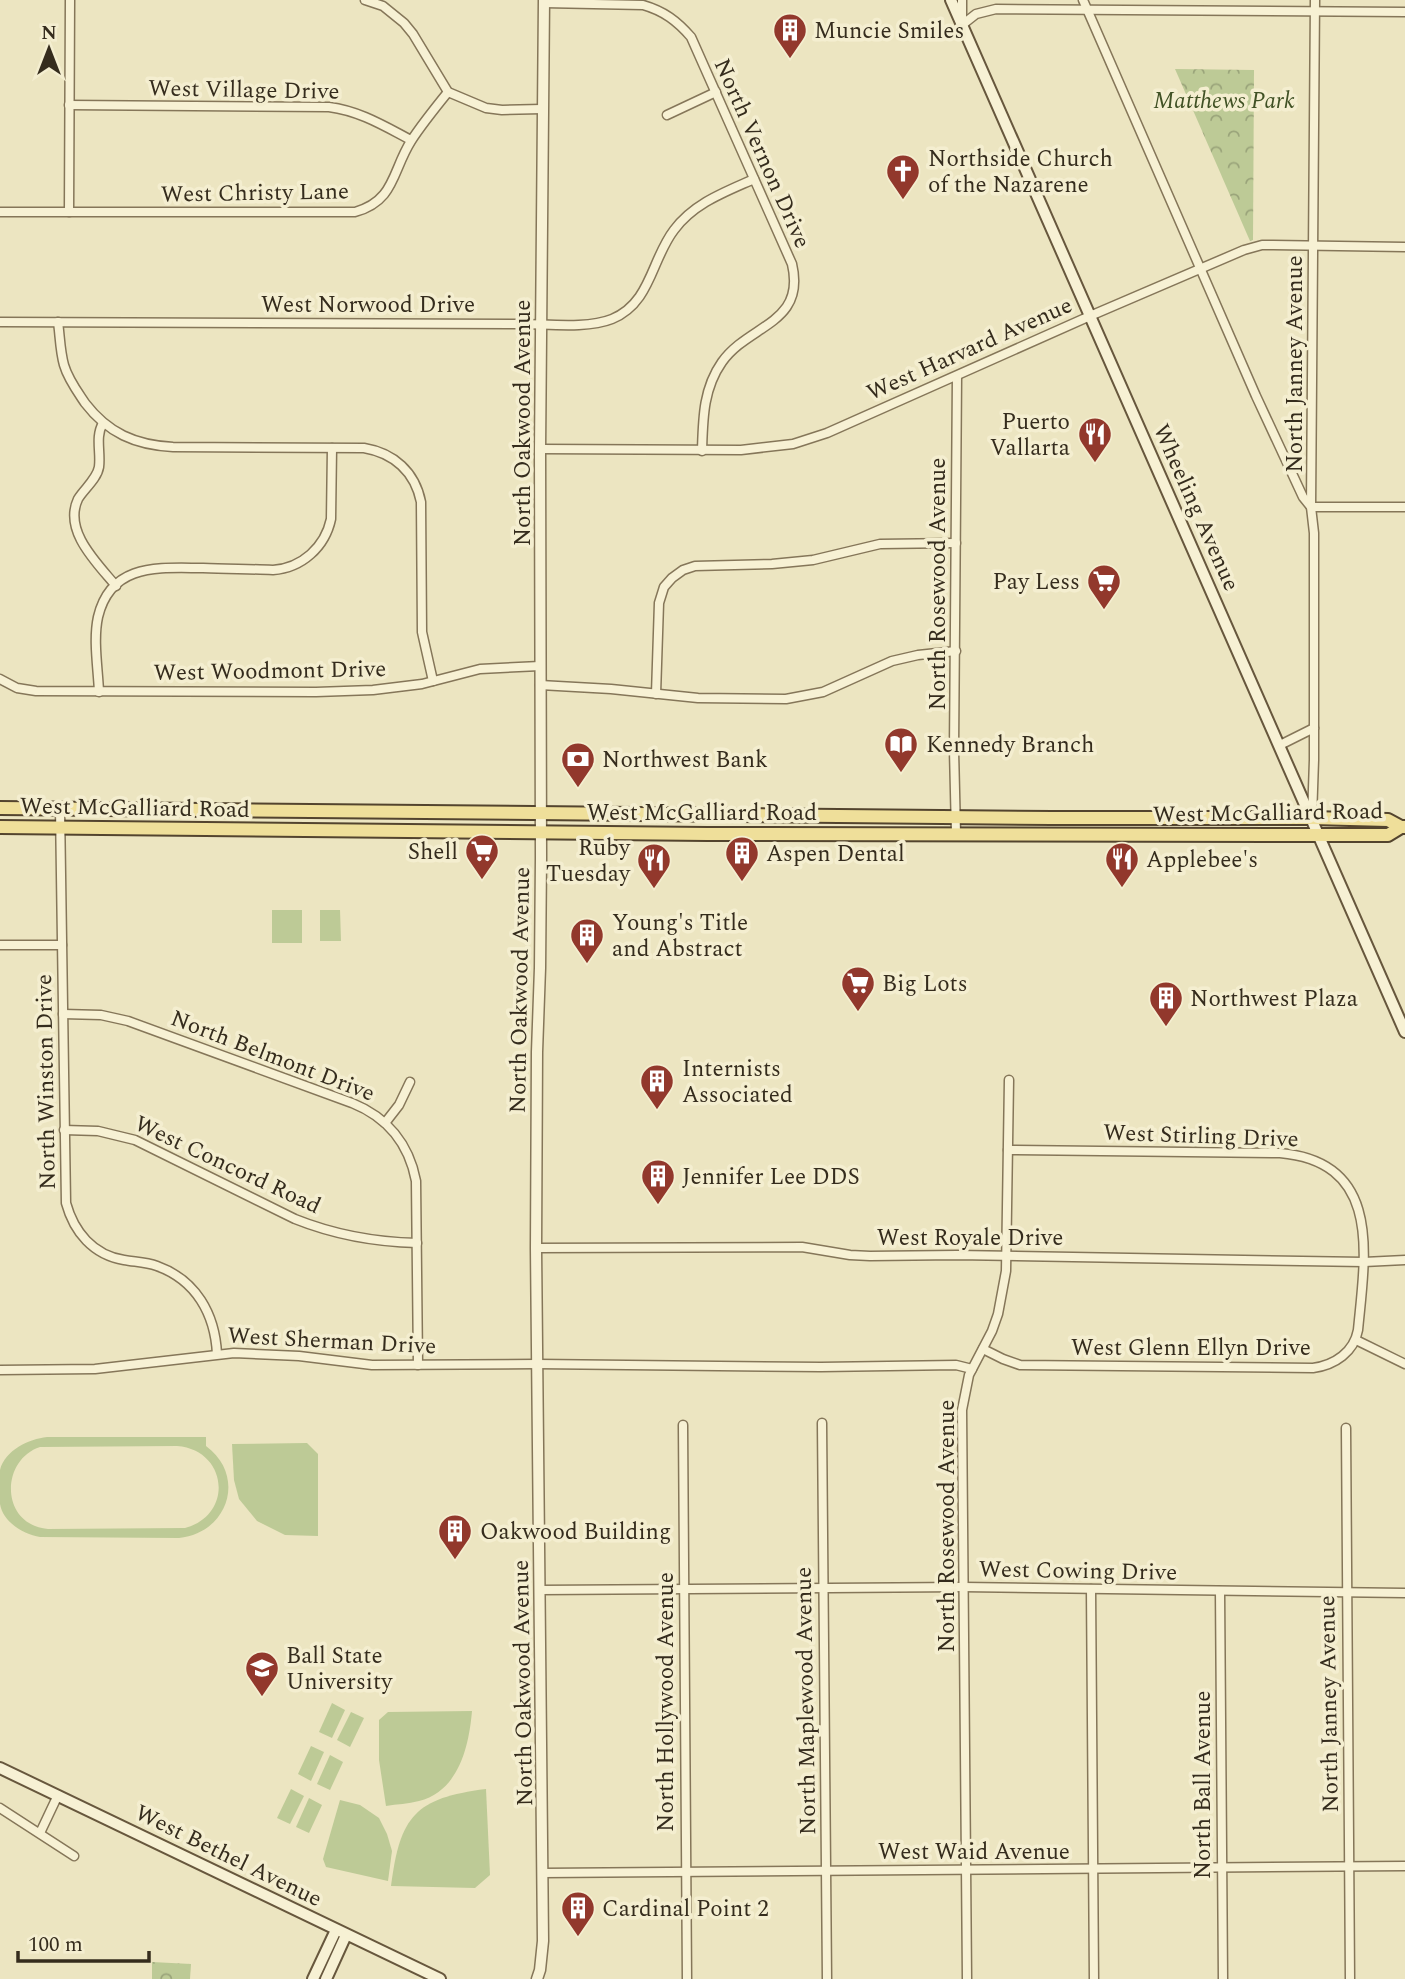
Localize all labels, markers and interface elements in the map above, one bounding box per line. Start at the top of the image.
building icon: Muncie Smiles [771,11,809,60]
north arrow [14,14,84,84]
place label: Muncie Smiles [814,14,964,49]
text: N [41,19,57,48]
street label: North Vernon Drive [704,53,819,254]
street label: West Village Drive [148,71,340,110]
park label: Matthews Park [1153,84,1295,119]
place label: Northside Church of the Nazarene [928,142,1113,203]
church icon: Northside Church of the Nazarene [884,152,922,201]
street label: West Christy Lane [161,174,349,213]
street label: North Janney Avenue [1278,255,1313,473]
street label: West Norwood Drive [261,288,475,323]
street label: West Harvard Avenue [861,288,1078,410]
street label: North Oakwood Avenue [506,300,541,546]
place label: Puerto Vallarta [990,405,1070,466]
restaurant icon: Puerto Vallarta [1076,415,1114,464]
street label: Wheeling Avenue [1143,418,1248,597]
street label: North Rosewood Avenue [921,458,956,710]
supermarket icon: Pay Less [1085,562,1123,611]
place label: Pay Less [993,565,1080,600]
street label: West Woodmont Drive [153,652,387,691]
library icon: Kennedy Branch [882,725,920,774]
place label: Kennedy Branch [926,728,1094,763]
bank icon: Northwest Bank [559,740,597,789]
place label: Northwest Bank [602,743,768,778]
street label: West McGalliard Road [20,789,251,828]
street label: West McGalliard Road [1153,794,1384,833]
street label: West McGalliard Road [587,796,817,831]
place label: Ruby Tuesday [546,831,631,892]
supermarket icon: Shell [463,832,501,881]
building icon: Aspen Dental [723,834,761,883]
place label: Shell [408,835,458,870]
place label: Aspen Dental [766,837,905,872]
restaurant icon: Applebee's [1103,840,1141,889]
restaurant icon: Ruby Tuesday [635,841,673,890]
place label: Applebee's [1146,843,1258,878]
street label: North Oakwood Avenue [501,866,540,1114]
place label: Young's Title and Abstract [612,906,748,967]
building icon: Young's Title and Abstract [568,916,606,965]
supermarket icon: Big Lots [839,964,877,1013]
place label: Big Lots [882,967,968,1002]
street label: North Winston Drive [27,974,66,1190]
building icon: Northwest Plaza [1147,979,1185,1028]
place label: Northwest Plaza [1190,982,1358,1017]
street label: North Belmont Drive [165,1001,380,1111]
place label: Internists Associated [682,1052,793,1113]
building icon: Internists Associated [638,1062,676,1111]
street label: West Concord Road [128,1107,327,1224]
street label: West Stirling Drive [1103,1116,1299,1157]
building icon: Jennifer Lee DDS [639,1157,677,1206]
place label: Jennifer Lee DDS [682,1160,860,1195]
street label: West Royale Drive [877,1221,1063,1256]
street label: West Sherman Drive [227,1319,437,1364]
street label: West Glenn Ellyn Drive [1071,1331,1311,1366]
street label: North Rosewood Avenue [930,1400,965,1652]
building icon: Oakwood Building [436,1512,474,1561]
place label: Oakwood Building [480,1515,671,1550]
street label: West Cowing Drive [978,1552,1177,1591]
street label: North Oakwood Avenue [504,1559,543,1807]
street label: North Maplewood Avenue [787,1567,826,1835]
street label: North Hollywood Avenue [649,1572,684,1832]
street label: North Janney Avenue [1310,1595,1349,1813]
place label: Ball State University [286,1639,393,1700]
school or university icon: Ball State University [243,1649,281,1698]
street label: North Ball Avenue [1186,1691,1221,1879]
street label: West Bethel Avenue [129,1796,328,1917]
street label: West Waid Avenue [878,1835,1070,1870]
building icon: Cardinal Point 2 [559,1889,597,1938]
place label: Cardinal Point 2 [602,1892,769,1927]
scale bar [18,1920,149,1964]
text: 100 m [28,1929,83,1961]

